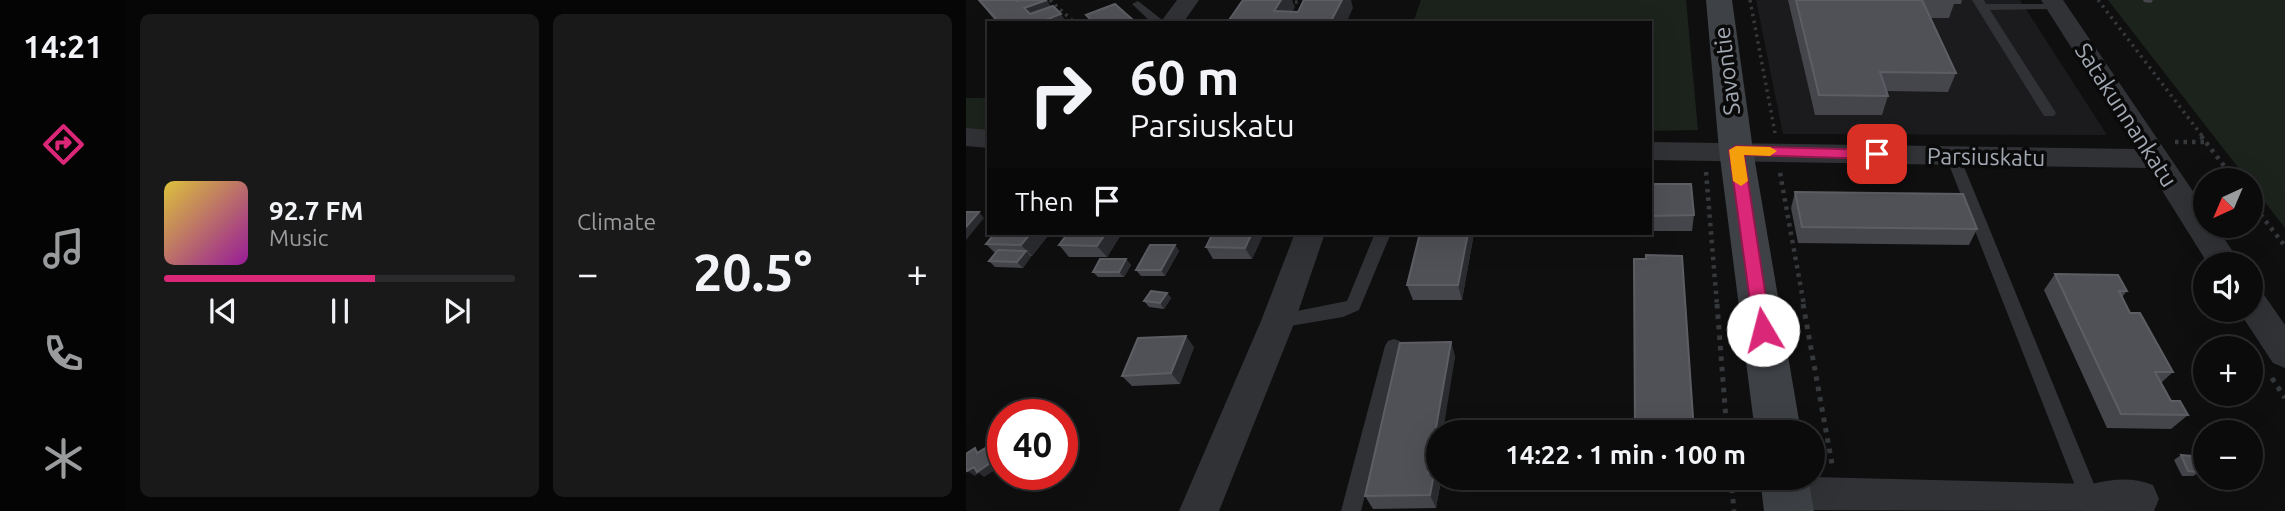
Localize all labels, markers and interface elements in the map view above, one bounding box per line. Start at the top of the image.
street label: Savontie [1709,25,1744,117]
text: 14:21 [23,28,103,64]
street label: Satakunnankatu [2071,38,2182,191]
icon: right [1015,49,1106,140]
text: 60 m [1130,49,1239,104]
text: Parsiuskatu [1130,107,1295,143]
icon: directions [39,120,88,169]
pin [1847,124,1907,184]
icon: arrive [1858,135,1896,173]
street label: Parsiuskatu [1927,143,2045,170]
north arrow [2193,168,2263,238]
map controls [2193,168,2263,490]
icon: arrive [1088,182,1126,220]
text: Then [1015,187,1074,216]
text: 92.7 FM [269,196,363,225]
text: Climate [577,209,656,234]
icon: music [39,224,88,273]
text: Music [269,225,328,250]
text: 20.5° [693,243,812,301]
text: − [577,252,598,294]
text: + [907,252,928,294]
button: sound [2193,252,2263,322]
icon: previous [204,292,242,330]
icon: pause [321,292,359,330]
icon: next [438,292,476,330]
position arrow [1726,293,1800,367]
icon: phone [39,329,88,378]
button: + [2193,336,2263,406]
speed limit sign: 40 [987,399,1078,490]
button: − [2193,420,2263,490]
icon: climate [39,434,88,483]
text: 14:22 · 1 min · 100 m [1505,440,1746,469]

